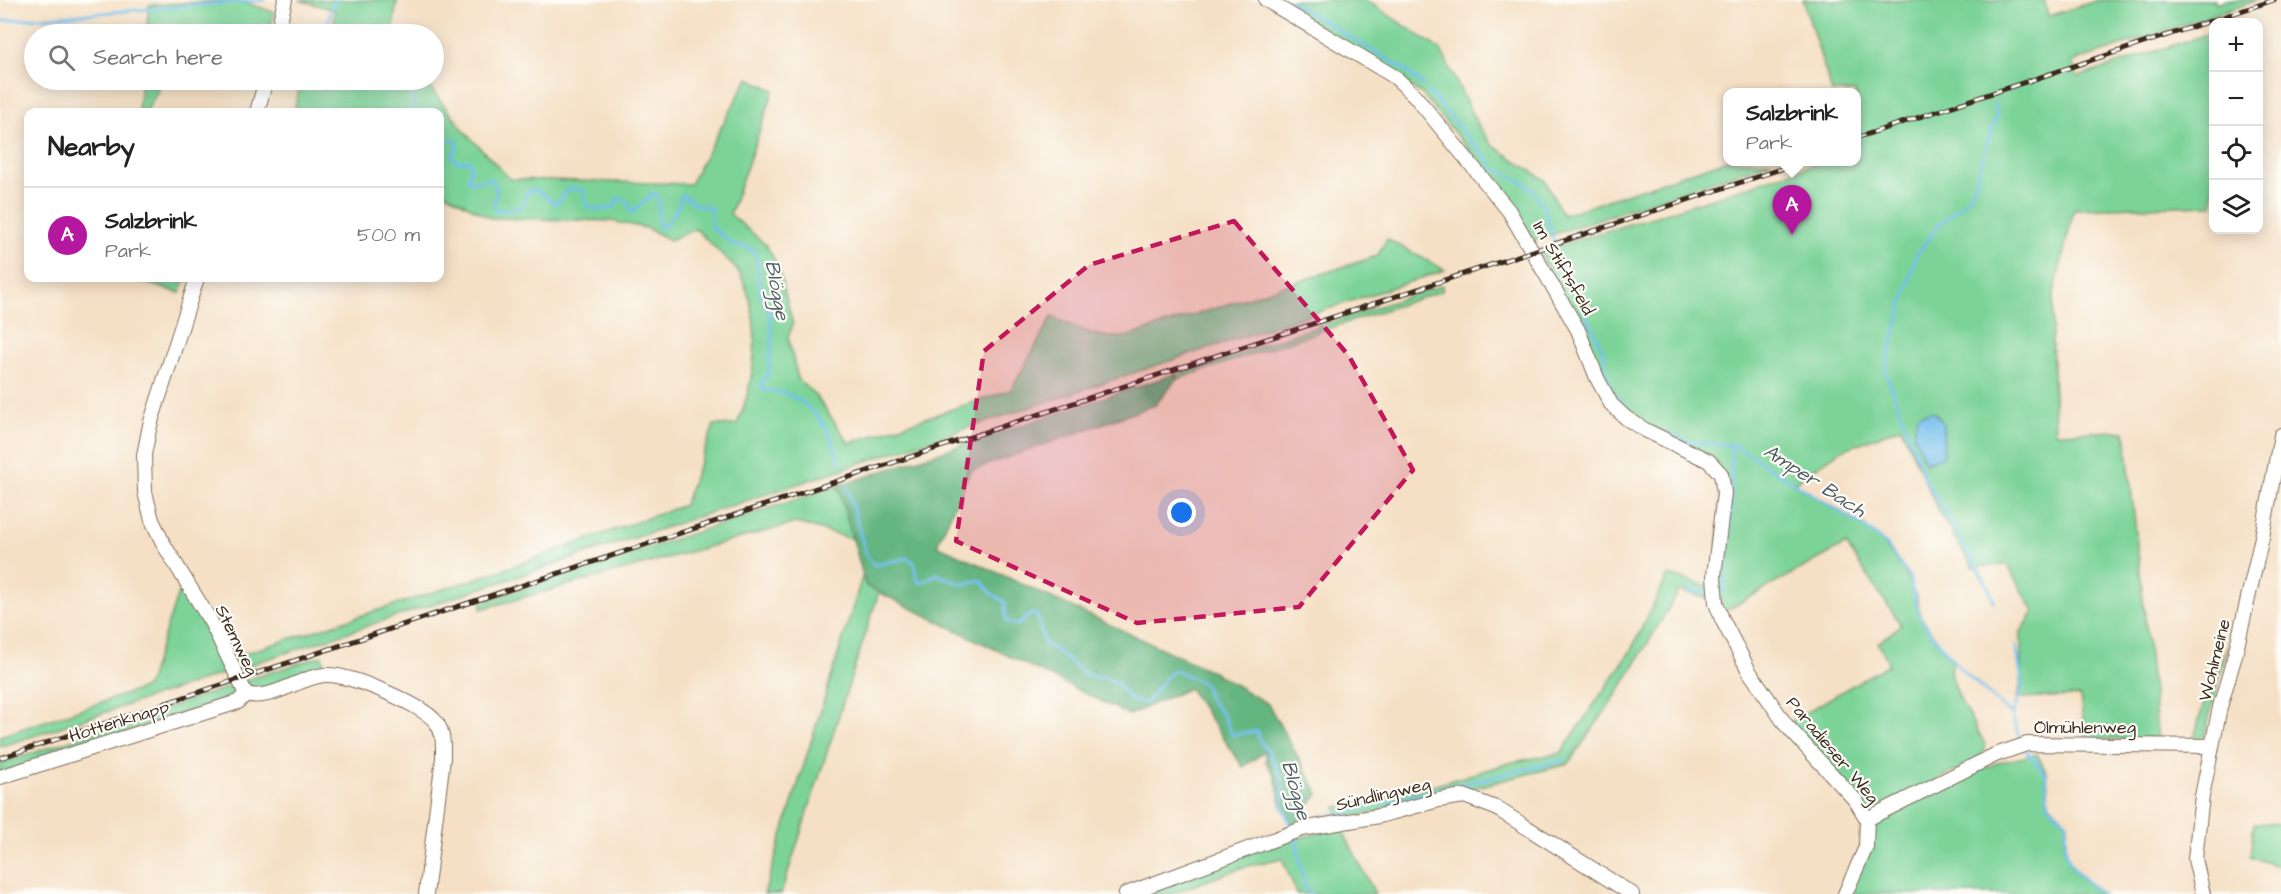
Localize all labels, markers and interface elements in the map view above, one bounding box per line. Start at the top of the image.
map controls [2209,18,2263,234]
button: + [2209,18,2263,72]
search box [24,24,444,90]
icon: search [45,41,78,74]
text: Search here [93,42,223,73]
button: − [2209,72,2263,126]
popup [1723,88,1861,166]
text: Salzbrink [1746,98,1838,129]
button: locate [2209,126,2263,180]
text: Nearby [48,129,135,165]
text: Park [1746,129,1792,157]
button: layers [2209,180,2263,234]
pin: A [1772,186,1812,235]
text: Salzbrink [105,206,197,237]
street label: Im Stiftsfeld [1526,217,1601,320]
text: A [61,221,74,249]
text: 500 m [357,221,420,249]
text: Park [105,237,151,265]
water label: Blögge [757,258,797,324]
water label: Amper Bach [1758,437,1872,525]
your location [1167,498,1196,527]
street label: Stemweg [208,601,264,680]
street label: Wohlmeine [2192,616,2237,704]
street label: Paradieser Weg [1779,691,1885,810]
street label: Hottenknapp [66,694,172,749]
street label: Ölmühlenweg [2034,715,2136,741]
water label: Blögge [1273,758,1318,824]
street label: Sündlingweg [1333,771,1433,818]

